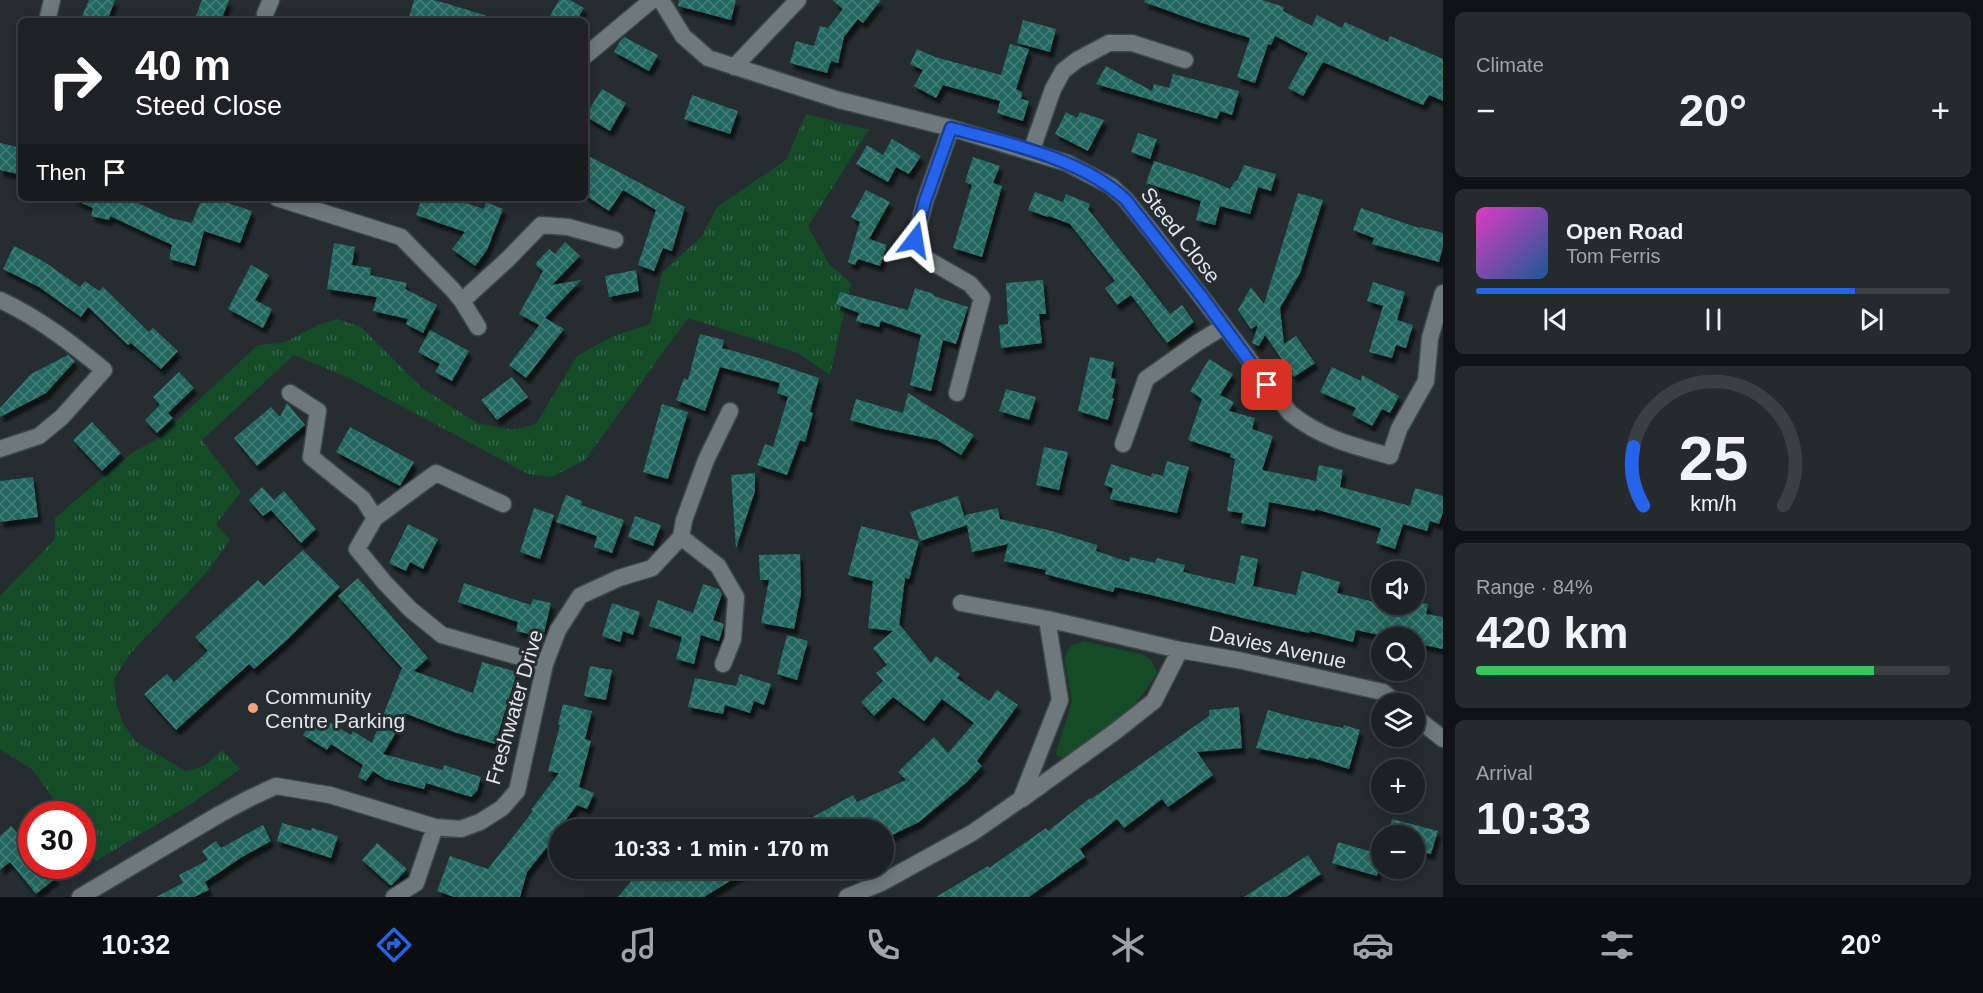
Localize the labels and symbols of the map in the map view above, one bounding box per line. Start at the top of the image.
street label: Steed Close [1137,183,1225,287]
position arrow [883,208,947,272]
pin [1241,359,1292,410]
street label: Davies Avenue [1207,621,1349,673]
street label: Freshwater Drive [481,627,547,787]
place label: Community Centre Parking [265,685,405,732]
marker: Community Centre Parking [246,701,260,715]
speed limit sign: 30 [18,801,96,879]

